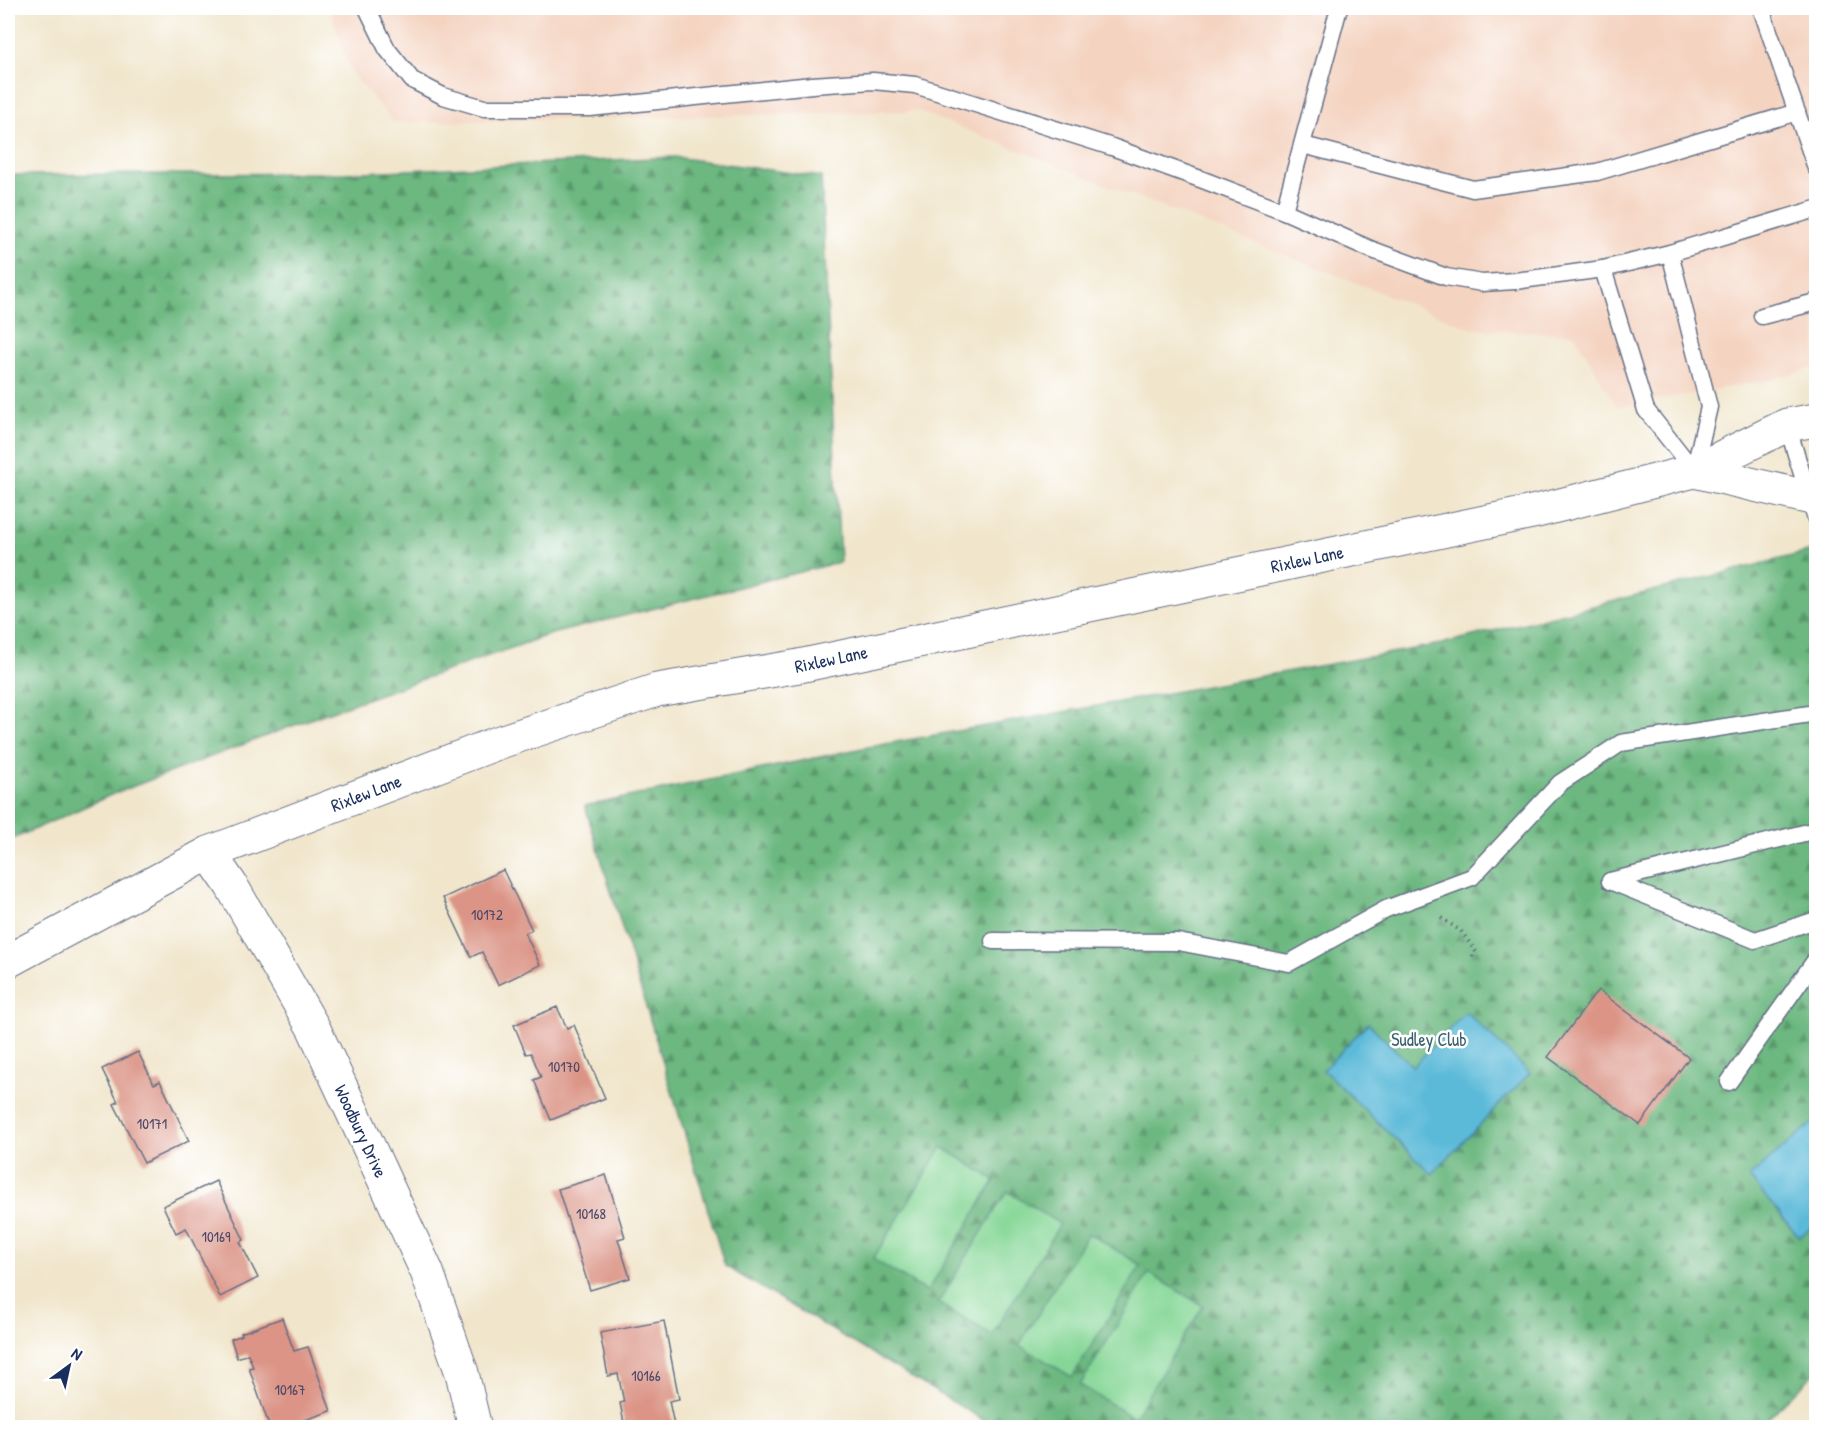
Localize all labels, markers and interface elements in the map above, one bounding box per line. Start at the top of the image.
street label: Rixlew Lane [1268,539,1346,579]
street label: Rixlew Lane [792,639,870,679]
street label: Rixlew Lane [327,768,405,818]
house number: 10172 [471,904,503,925]
park label: Sudley Club [1391,1027,1467,1052]
house number: 10170 [548,1056,580,1077]
street label: Woodbury Drive [329,1080,393,1182]
house number: 10171 [137,1113,167,1134]
house number: 10168 [576,1203,606,1224]
house number: 10169 [201,1226,231,1247]
north arrow [39,1336,99,1396]
text: N [68,1342,87,1365]
house number: 10166 [631,1365,661,1386]
house number: 10167 [274,1379,306,1400]

